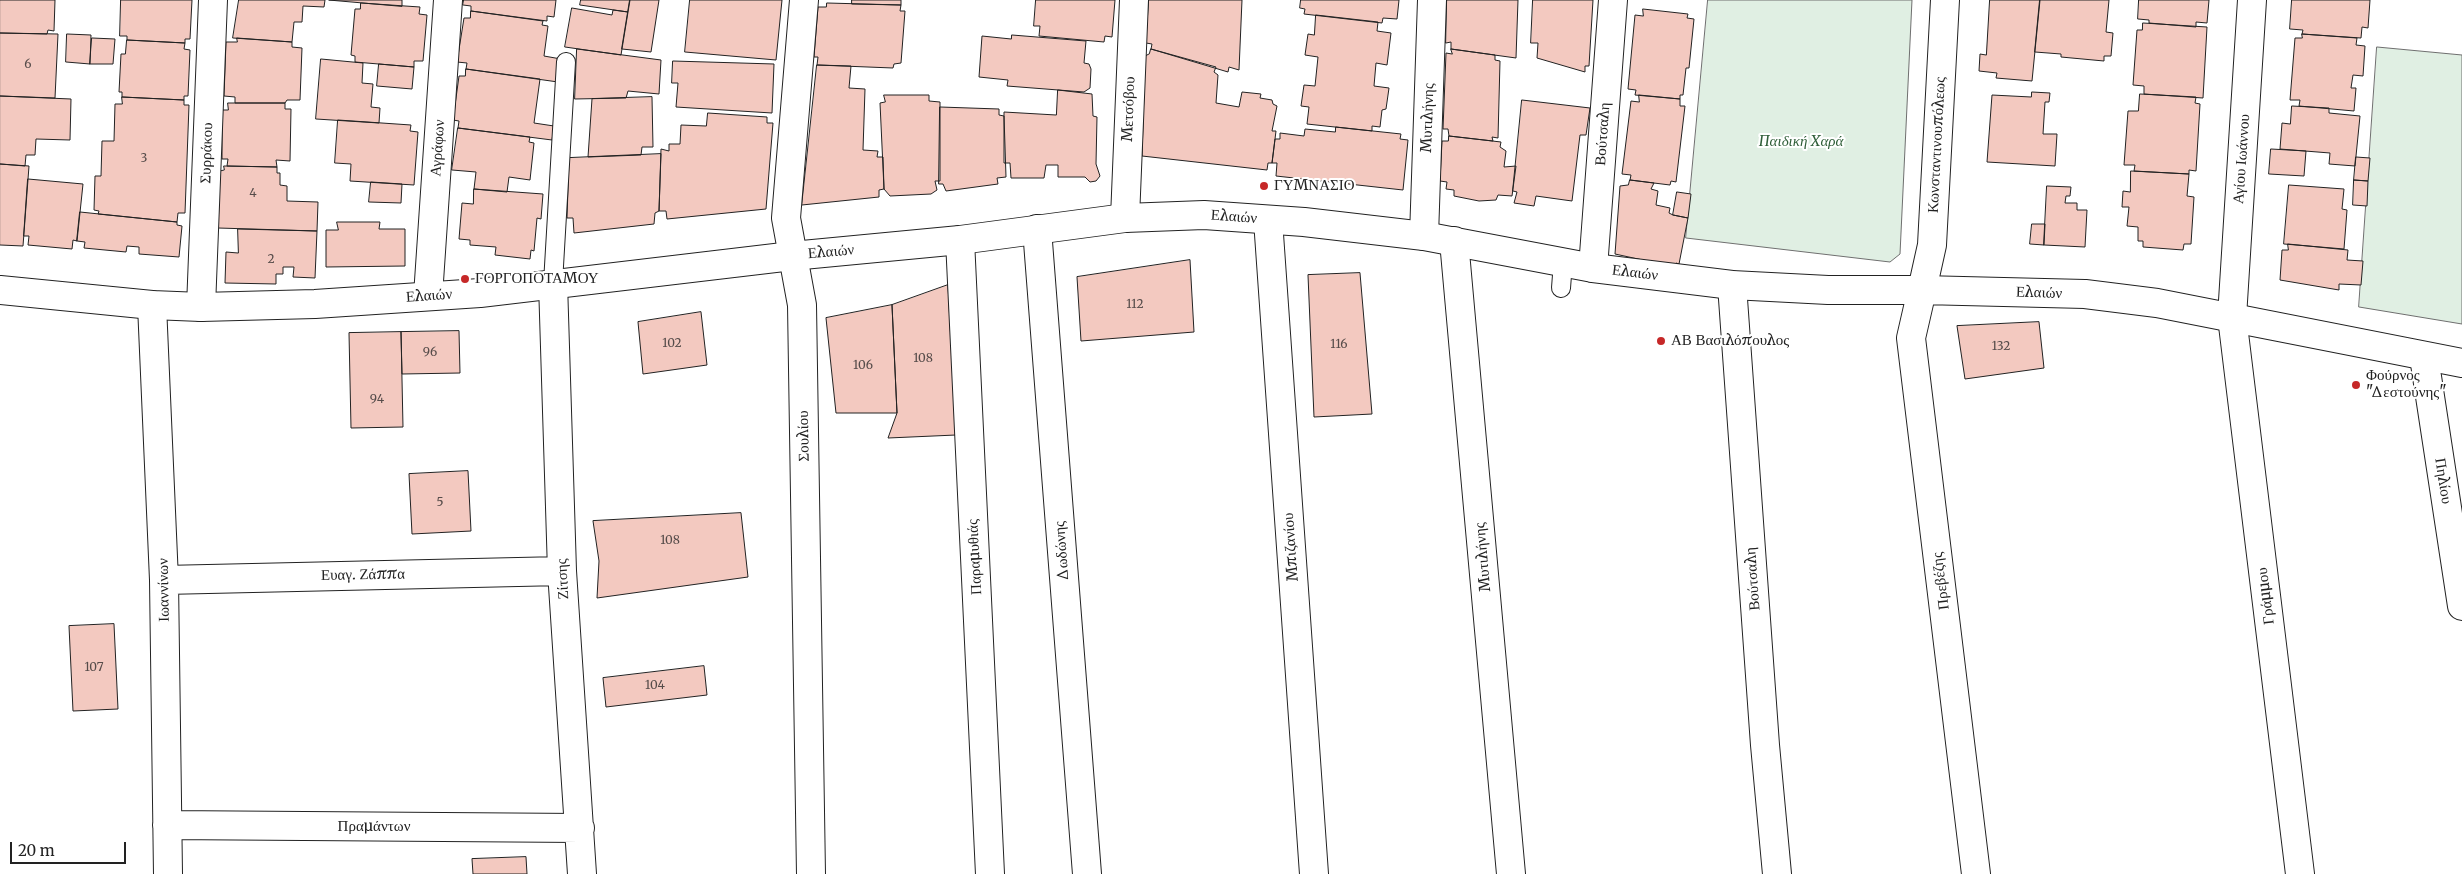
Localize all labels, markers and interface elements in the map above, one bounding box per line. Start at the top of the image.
house number: 6 [24,58,32,72]
street label: Μετσόβου [1119,76,1139,142]
street label: Κωνσταντινουπόλεως [1924,76,1950,214]
street label: Μυτιλήνης [1418,83,1438,153]
street label: Βούτσαλη [1592,102,1614,166]
street label: Αγίου Ιωάννου [2230,113,2254,205]
street label: Αγράφων [427,119,449,177]
street label: Συρράκου [197,122,217,184]
park label: Παιδική Χαρά [1759,133,1843,151]
house number: 3 [141,152,147,166]
place label: ΓΥΜΝΑΣΙΟ [1274,177,1355,195]
marker: ΓΥΜΝΑΣΙΟ [1258,180,1270,192]
house number: 4 [249,187,257,201]
street label: Ελαιών [1210,206,1258,228]
street label: Ελαιών [807,241,855,263]
house number: 2 [267,253,275,267]
street label: Ελαιών [1611,261,1659,285]
place label: ΓΟΡΓΟΠΟΤΑΜΟΥ [475,270,599,288]
marker: ΓΟΡΓΟΠΟΤΑΜΟΥ [459,273,471,285]
street label: Ελαιών [2015,283,2063,303]
street label: Ελαιών [405,285,453,307]
house number: 112 [1126,298,1144,312]
place label: ΑΒ Βασιλόπουλος [1671,332,1789,350]
marker: ΑΒ Βασιλόπουλος [1655,335,1667,347]
house number: 102 [662,337,682,351]
house number: 116 [1330,338,1348,352]
house number: 132 [1992,340,2010,354]
house number: 96 [423,346,437,360]
house number: 108 [913,352,933,366]
house number: 106 [853,359,873,373]
place label: Φούρνος "Δεστούνης" [2366,367,2447,402]
marker: Φούρνος "Δεστούνης" [2350,379,2362,391]
house number: 94 [370,393,384,407]
street label: Σουλίου [795,410,813,462]
street label: Πηλίου [2430,457,2456,505]
house number: 5 [436,496,444,510]
street label: Μπιζανίου [1280,512,1302,582]
street label: Παραμυθιάς [964,519,986,595]
street label: Δωδώνης [1051,520,1073,582]
street label: Μυτιλήνης [1471,522,1495,592]
house number: 108 [660,534,680,548]
street label: Βούτσαλη [1742,547,1764,611]
street label: Πρεβέζης [1929,551,1953,611]
street label: Ιωαννίνων [154,558,174,622]
street label: Ζίτσης [553,558,573,600]
street label: Ευαγ. Ζάππα [321,565,405,585]
street label: Γράμμου [2254,566,2278,626]
house number: 107 [84,661,104,675]
house number: 104 [645,679,665,693]
street label: Πραμάντων [338,818,410,836]
scale bar [12,832,129,864]
text: 20 m [18,841,55,860]

